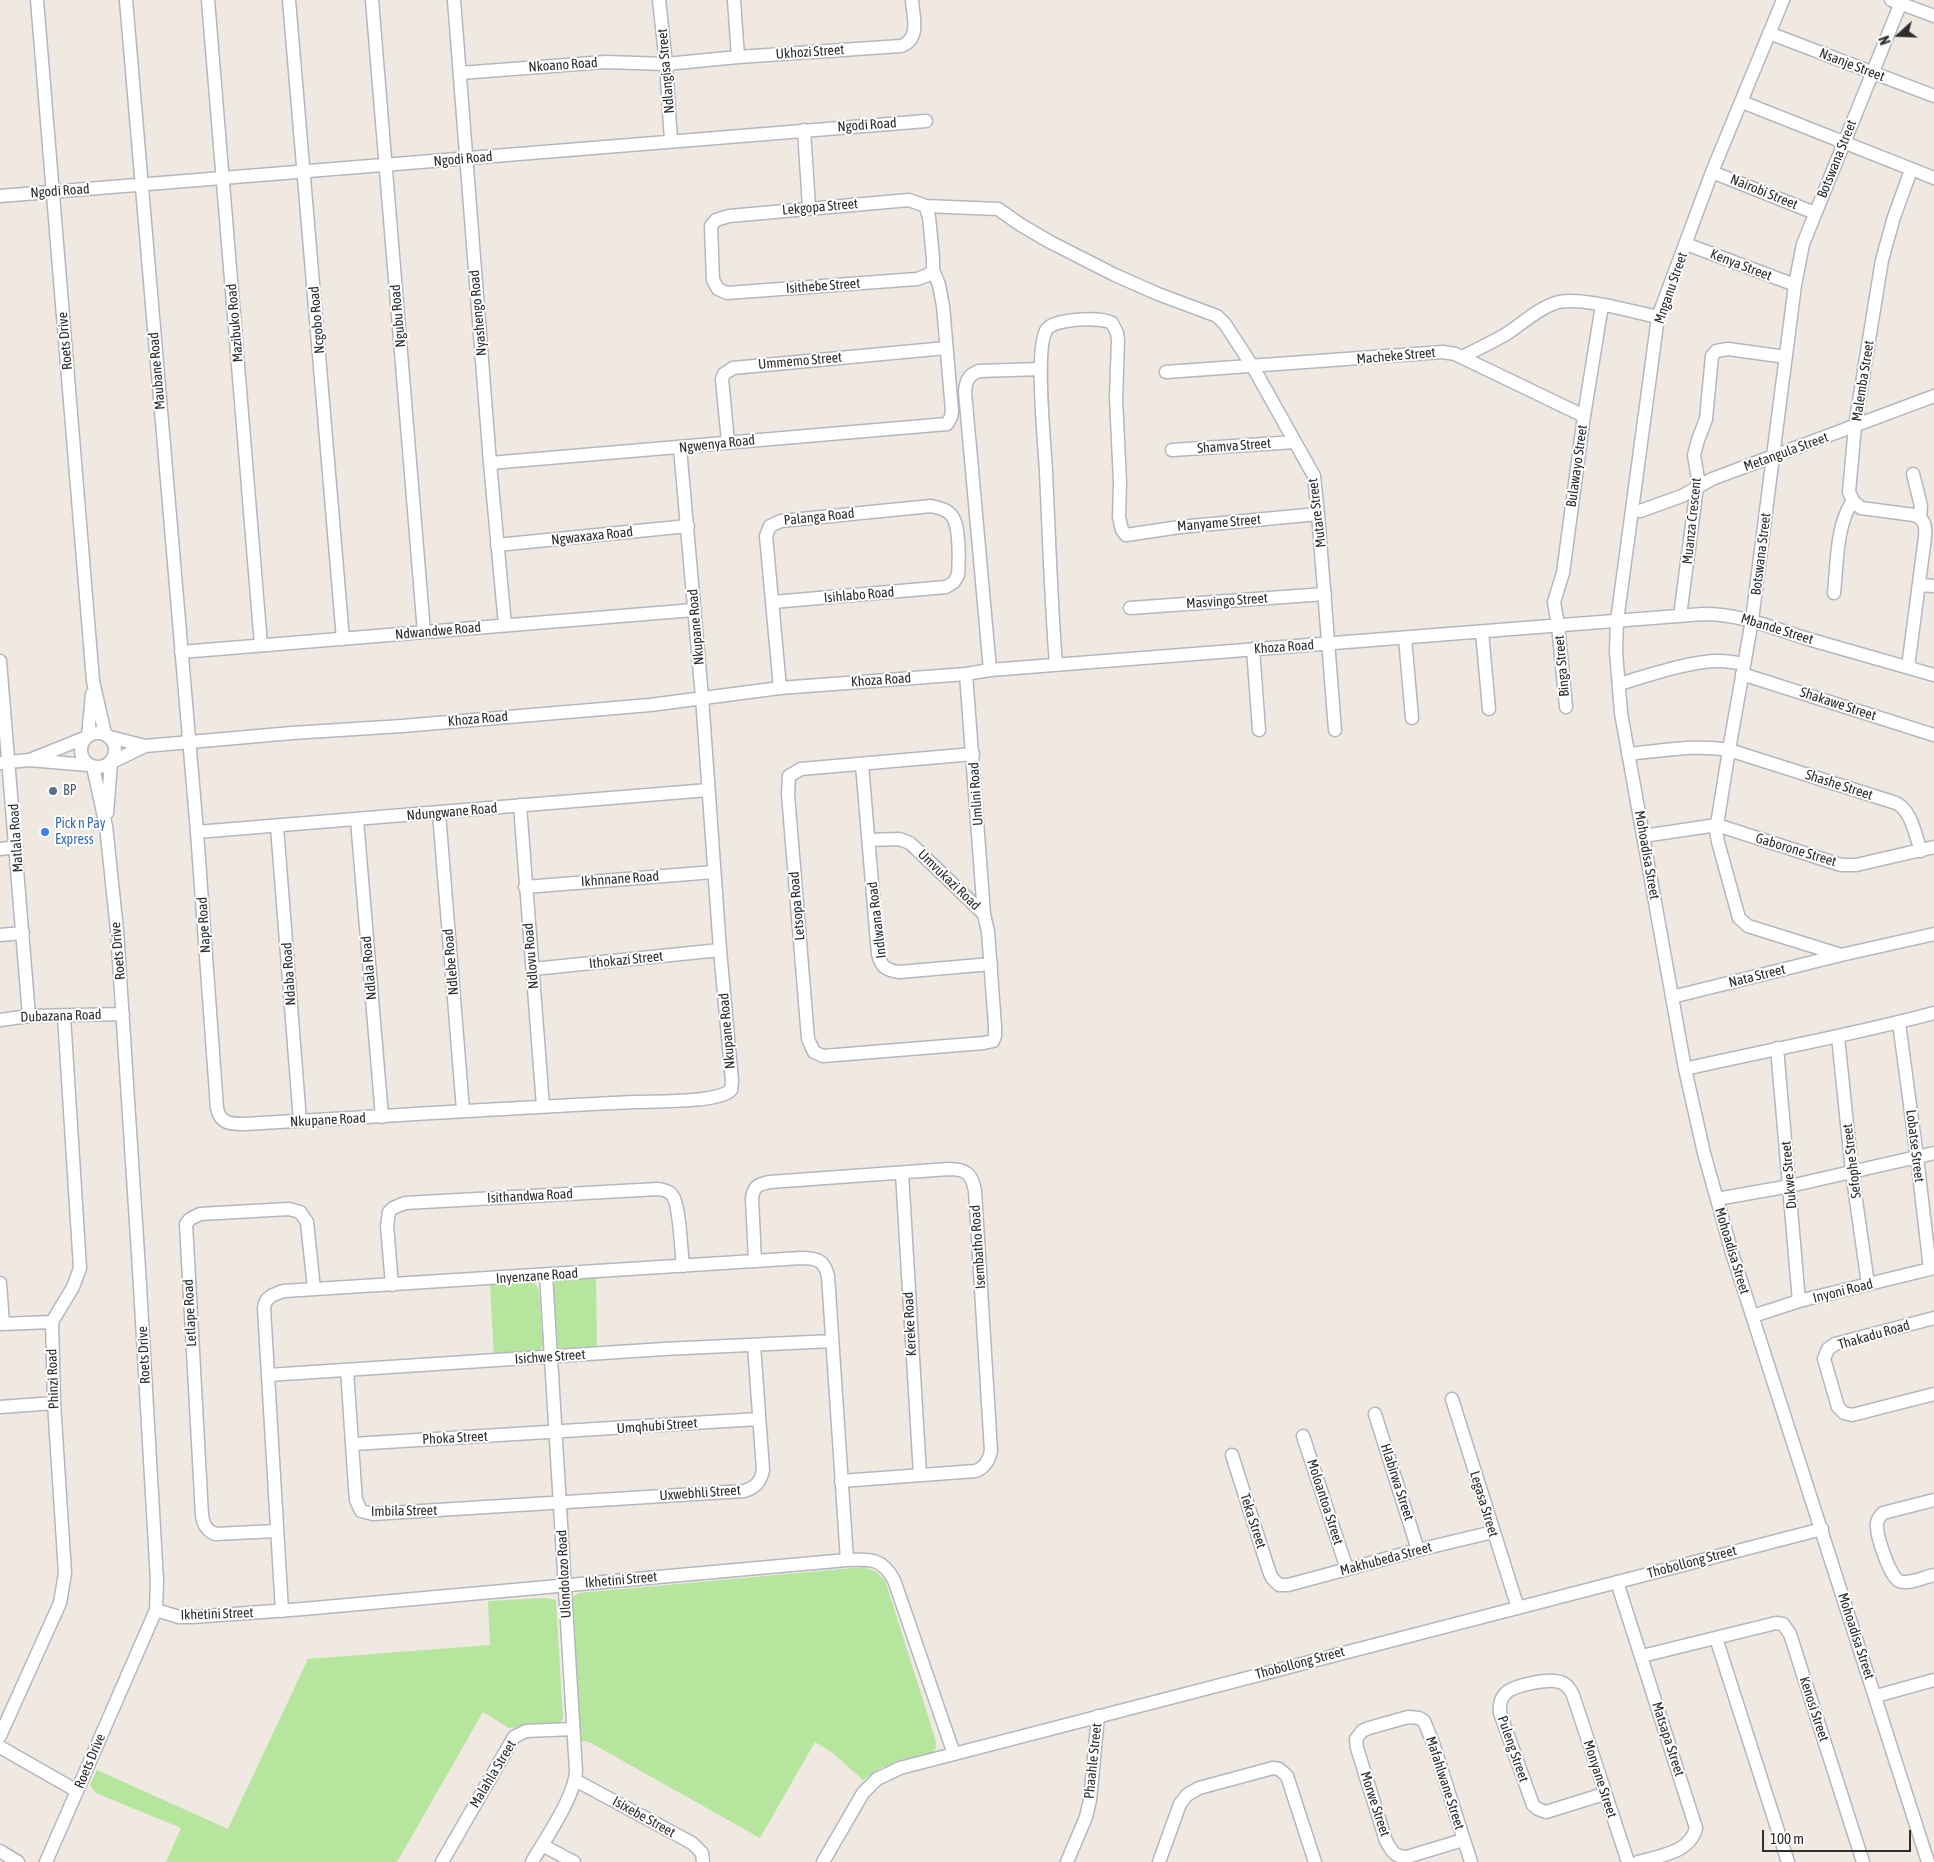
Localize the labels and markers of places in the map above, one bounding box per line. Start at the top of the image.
place label: BP [63,783,76,799]
marker: BP [47,785,59,797]
place label: Pick n Pay Express [55,816,106,849]
marker: Pick n Pay Express [39,826,51,838]

